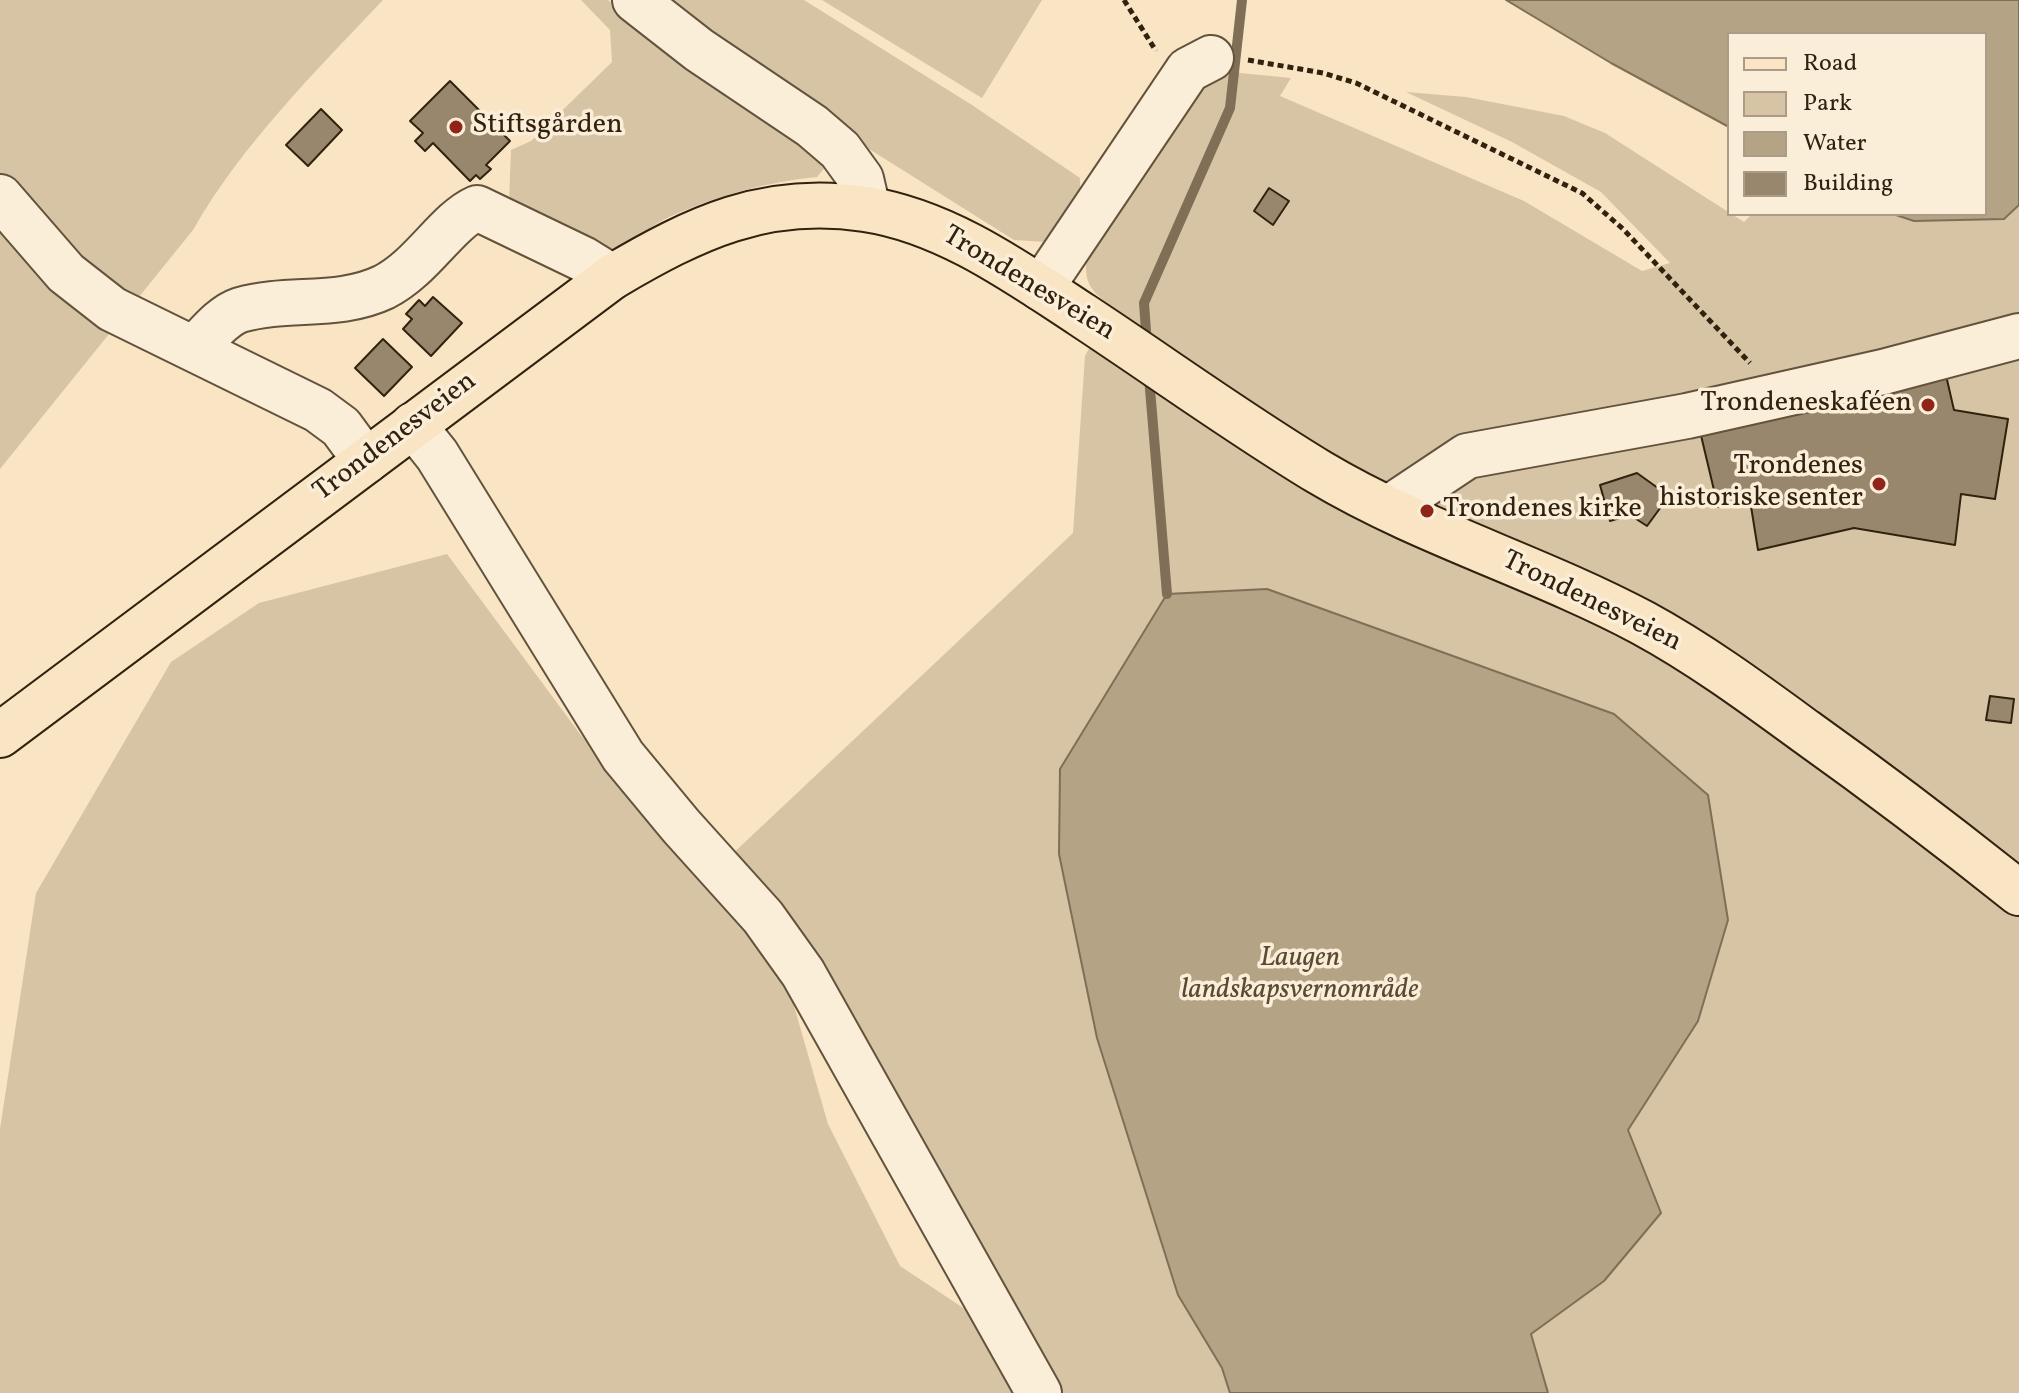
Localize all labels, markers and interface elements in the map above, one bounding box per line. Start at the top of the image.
legend [1727,32,1987,216]
text: Road [1803,47,1857,81]
text: Park [1803,87,1852,121]
place label: Stiftsgården [472,110,623,144]
marker: Stiftsgården [447,118,465,136]
text: Water [1803,127,1867,161]
text: Building [1803,167,1893,201]
street label: Trondenesveien [936,220,1120,350]
street label: Trondenesveien [308,366,484,510]
place label: Trondeneskaféen [1700,388,1912,422]
marker: Trondeneskaféen [1919,396,1937,414]
place label: Trondenes historiske senter [1659,451,1863,517]
marker: Trondenes historiske senter [1870,475,1888,493]
place label: Trondenes kirke [1443,494,1642,528]
marker: Trondenes kirke [1418,502,1436,520]
street label: Trondenesveien [1496,545,1686,661]
park label: Laugen landskapsvernområde [1181,943,1419,1009]

